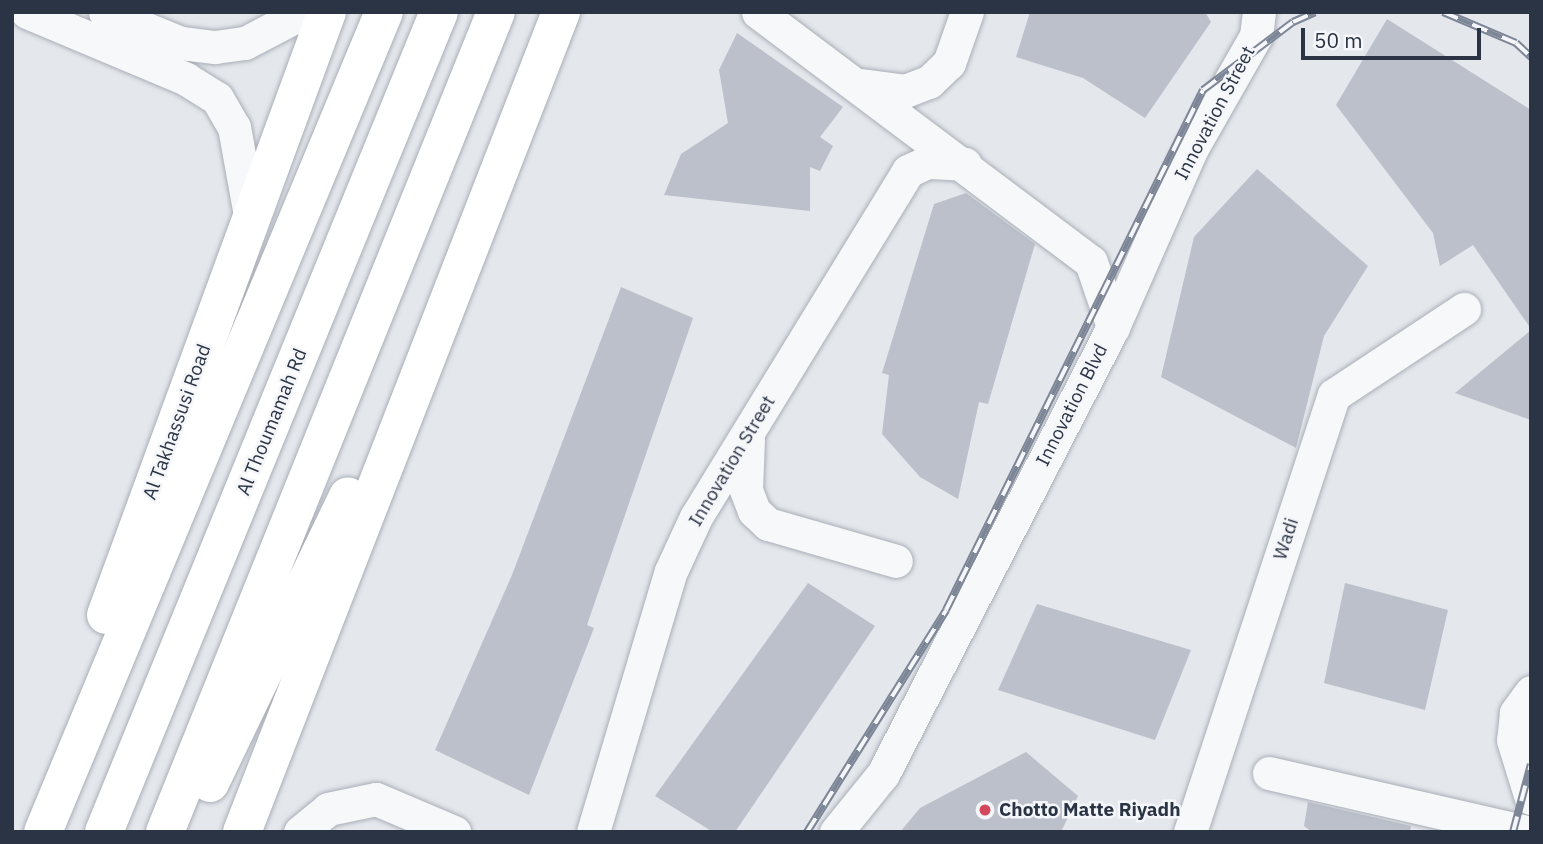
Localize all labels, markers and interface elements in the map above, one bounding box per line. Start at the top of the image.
scale bar [1305,14,1485,58]
text: 50 m [1314,26,1363,54]
street label: Innovation Street [1170,42,1260,184]
street label: Innovation Blvd [1031,340,1113,470]
street label: Al Takhassusi Road [138,341,216,503]
street label: Al Thoumamah Rd [232,345,312,499]
street label: Innovation Street [684,392,780,530]
street label: Wadi [1269,515,1303,563]
place label: Chotto Matte Riyadh [999,799,1180,821]
marker: Chotto Matte Riyadh [977,802,993,818]

